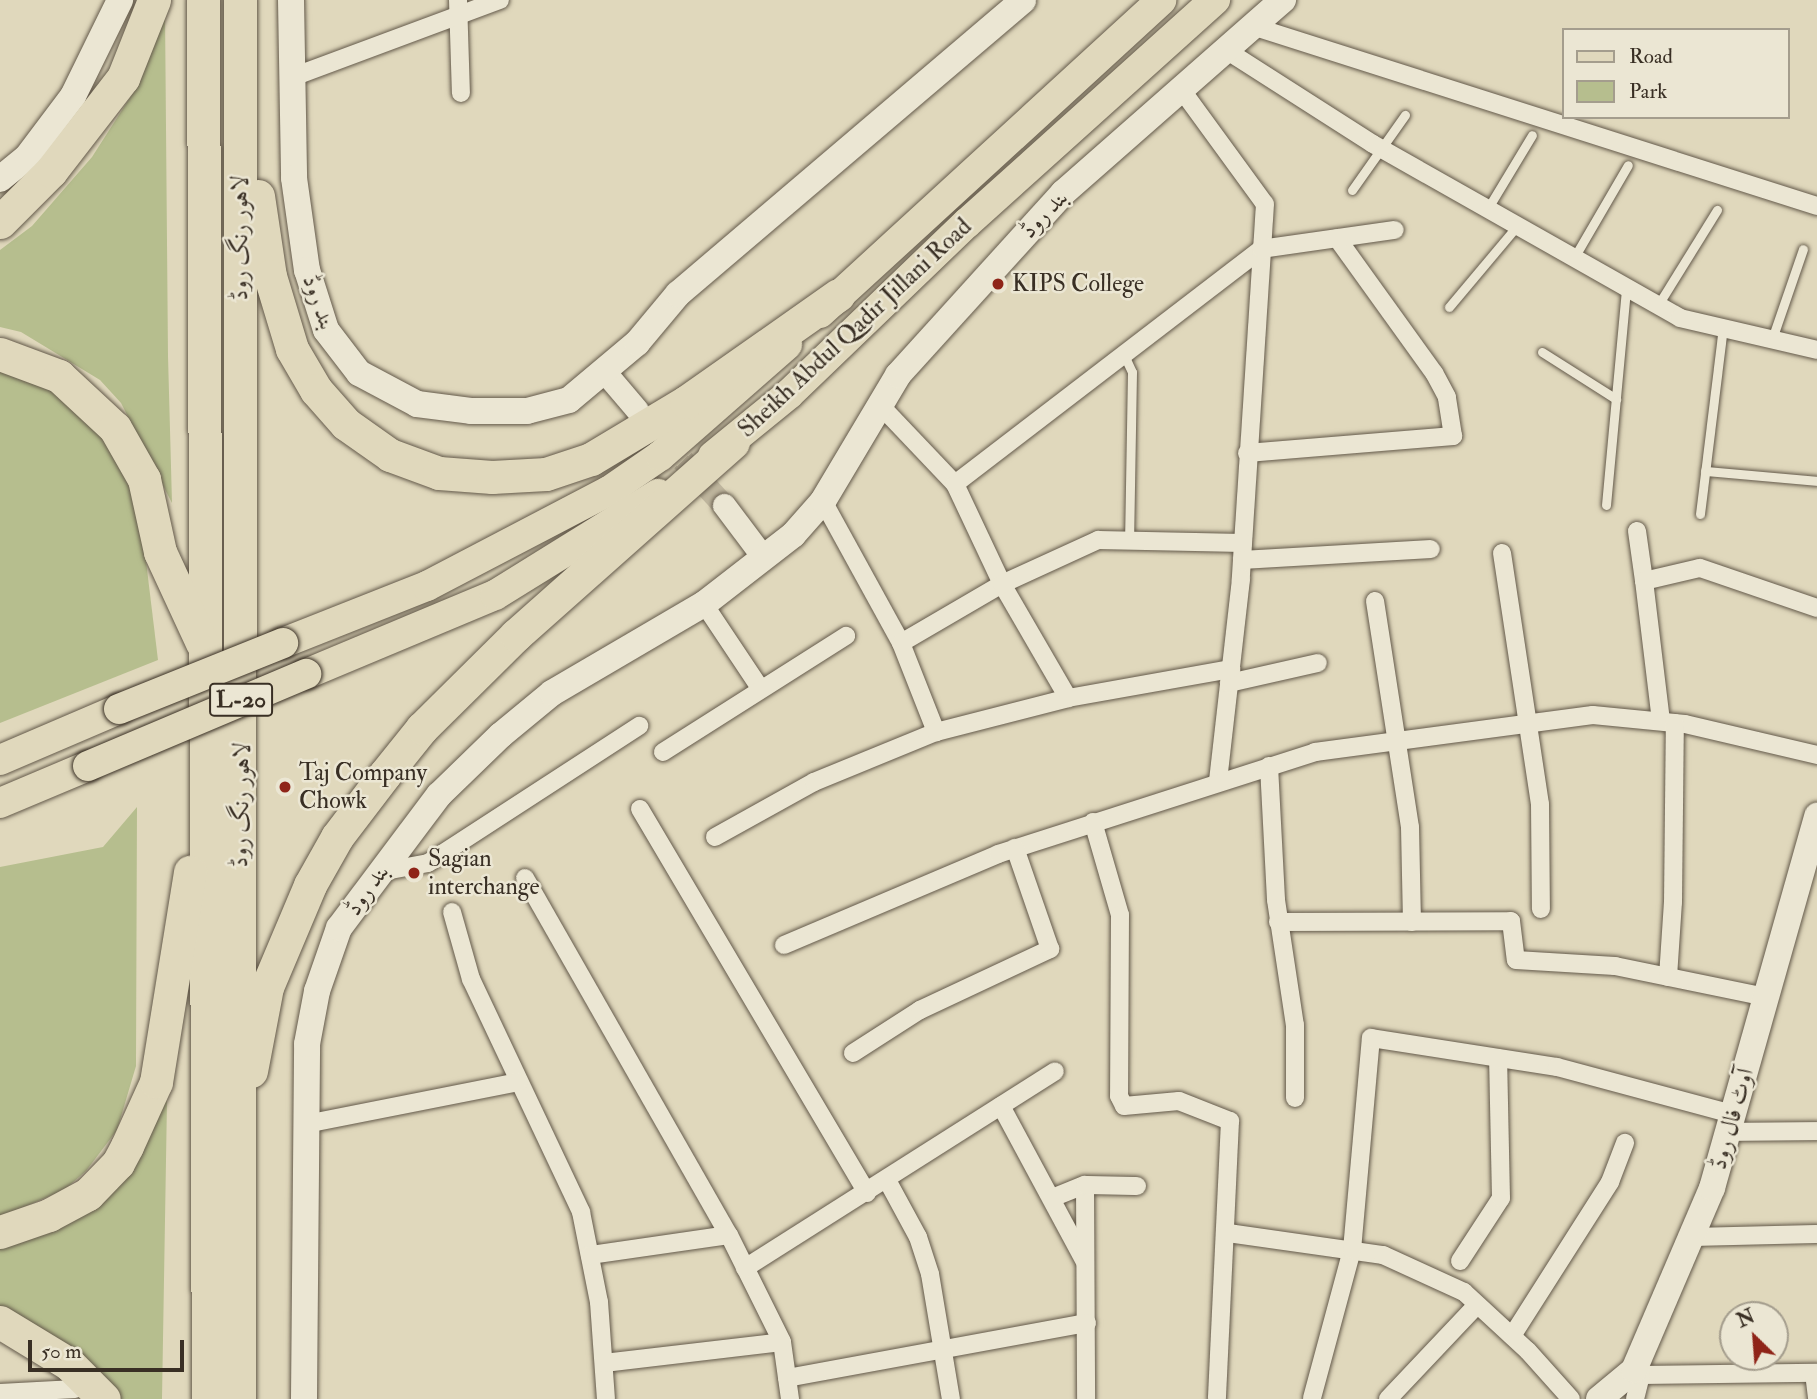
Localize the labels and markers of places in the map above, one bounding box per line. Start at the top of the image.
place label: KIPS College [1012,270,1144,298]
marker: KIPS College [990,276,1006,292]
place label: Taj Company Chowk [299,759,427,815]
marker: Taj Company Chowk [277,779,293,795]
place label: Sagian interchange [428,845,540,901]
marker: Sagian interchange [406,865,422,881]

